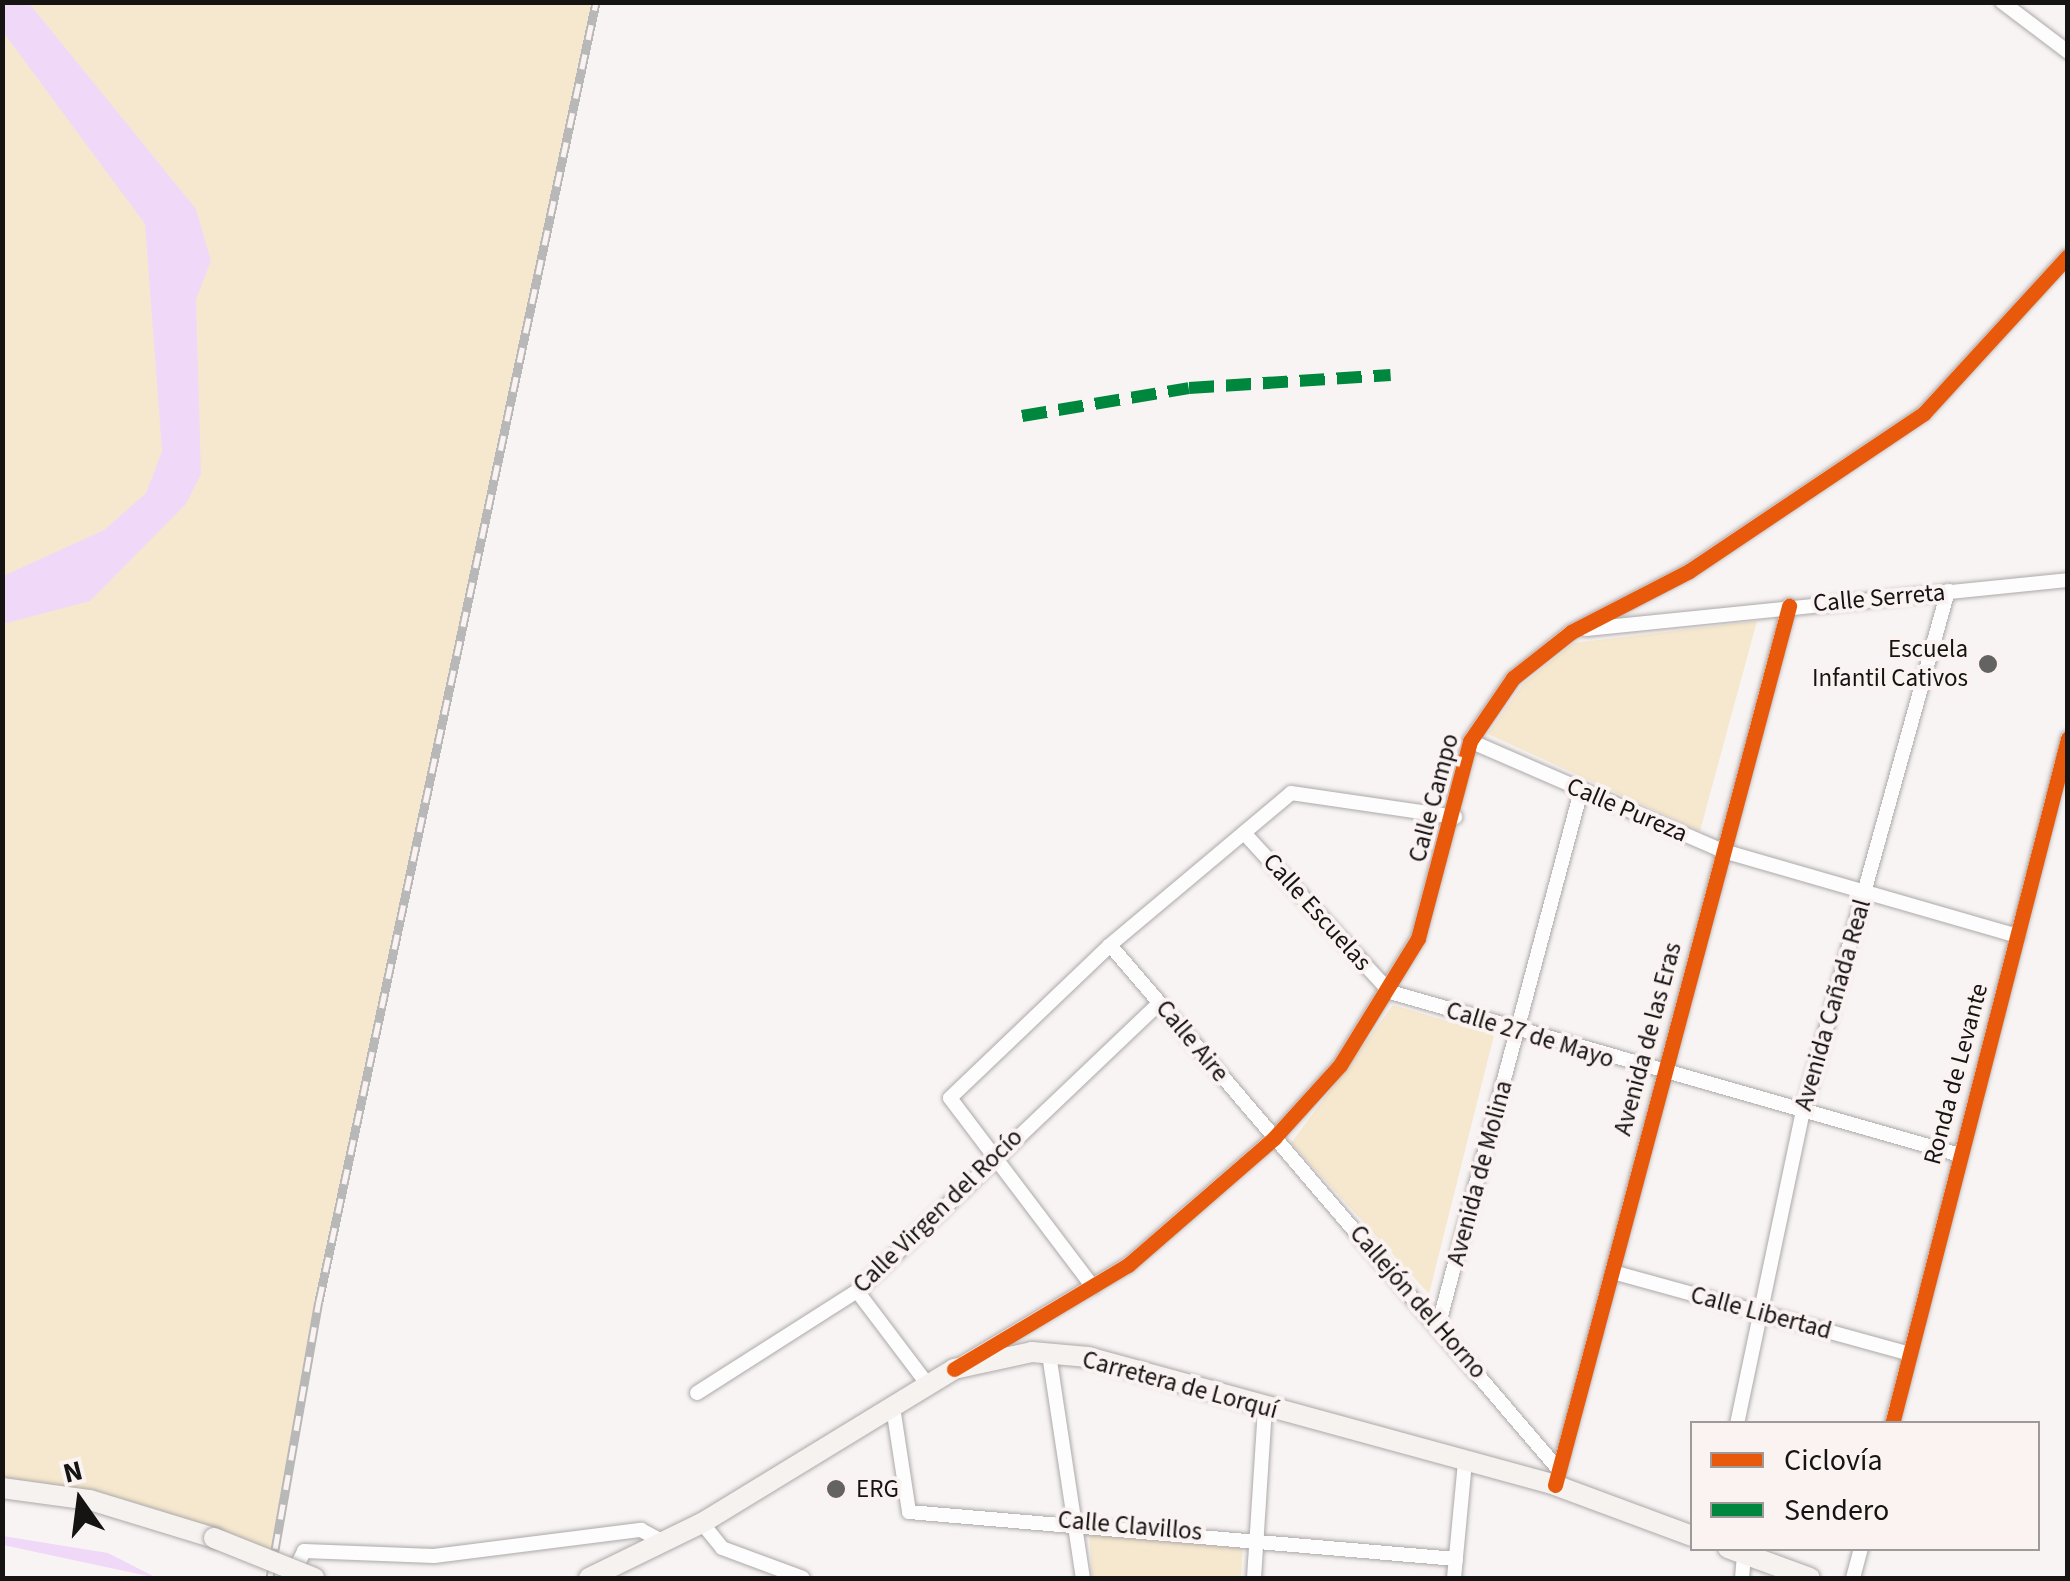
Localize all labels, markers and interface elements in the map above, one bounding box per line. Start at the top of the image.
street label: Calle Serreta [1812,577,1946,619]
place label: Escuela Infantil Cativos [1812,635,1968,694]
marker: Escuela Infantil Cativos [1977,653,1999,675]
street label: Calle Campo [1402,730,1466,866]
street label: Calle Pureza [1562,771,1692,849]
street label: Calle Escuelas [1256,847,1378,977]
street label: Avenida Cañada Real [1788,896,1878,1114]
street label: Avenida de las Eras [1608,939,1688,1139]
street label: Ronda de Levante [1917,980,1995,1168]
street label: Calle Aire [1149,994,1235,1088]
street label: Calle 27 de Mayo [1442,995,1618,1075]
street label: Avenida de Molina [1441,1077,1519,1269]
street label: Calle Virgen del Rocío [847,1122,1029,1300]
street label: Callejón del Horno [1343,1219,1493,1385]
street label: Calle Libertad [1687,1280,1835,1346]
street label: Carretera de Lorquí [1079,1344,1281,1426]
legend [1690,1421,2040,1551]
text: Ciclovía [1784,1439,1883,1482]
text: N [59,1450,87,1494]
north arrow [30,1451,130,1551]
place label: ERG [856,1474,899,1504]
marker: ERG [825,1478,847,1500]
text: Sendero [1784,1489,1889,1532]
street label: Calle Clavillos [1057,1505,1203,1547]

